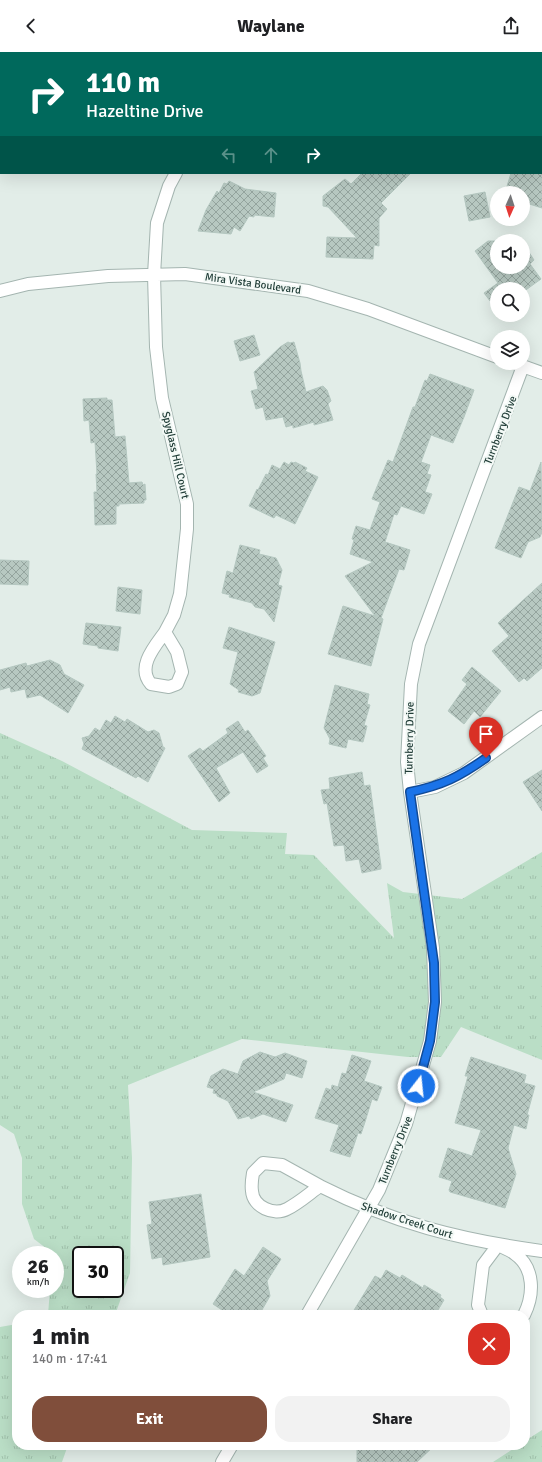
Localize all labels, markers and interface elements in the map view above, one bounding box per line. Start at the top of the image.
icon: back [20,15,42,37]
text: Waylane [237,15,305,37]
icon: share [500,15,522,37]
text: 110 m [86,66,160,100]
icon: right [20,68,72,120]
text: Hazeltine Drive [86,100,203,122]
icon: left [218,144,240,166]
icon: ahead [260,144,282,166]
icon: right [302,144,324,166]
north arrow [490,186,530,226]
map controls [490,186,530,370]
button: sound [490,234,530,274]
street label: Mira Vista Boulevard [204,270,302,297]
button: search [490,282,530,322]
button: layers [490,330,530,370]
street label: Turnberry Drive [481,394,520,466]
street label: Spyglass Hill Court [159,410,192,500]
street label: Turnberry Drive [402,702,417,774]
pin [469,717,503,758]
icon: arrive [475,723,497,745]
position arrow [397,1065,439,1107]
street label: Turnberry Drive [376,1114,415,1186]
street label: Shadow Creek Court [360,1200,454,1241]
speed limit sign: 30 [72,1246,124,1298]
text: 26 [27,1254,49,1279]
text: km/h [27,1276,49,1288]
text: 1 min [32,1321,90,1351]
button: close [468,1323,510,1365]
text: 140 m · 17:41 [32,1351,108,1367]
button: Exit [32,1396,267,1442]
button: Share [275,1396,510,1442]

